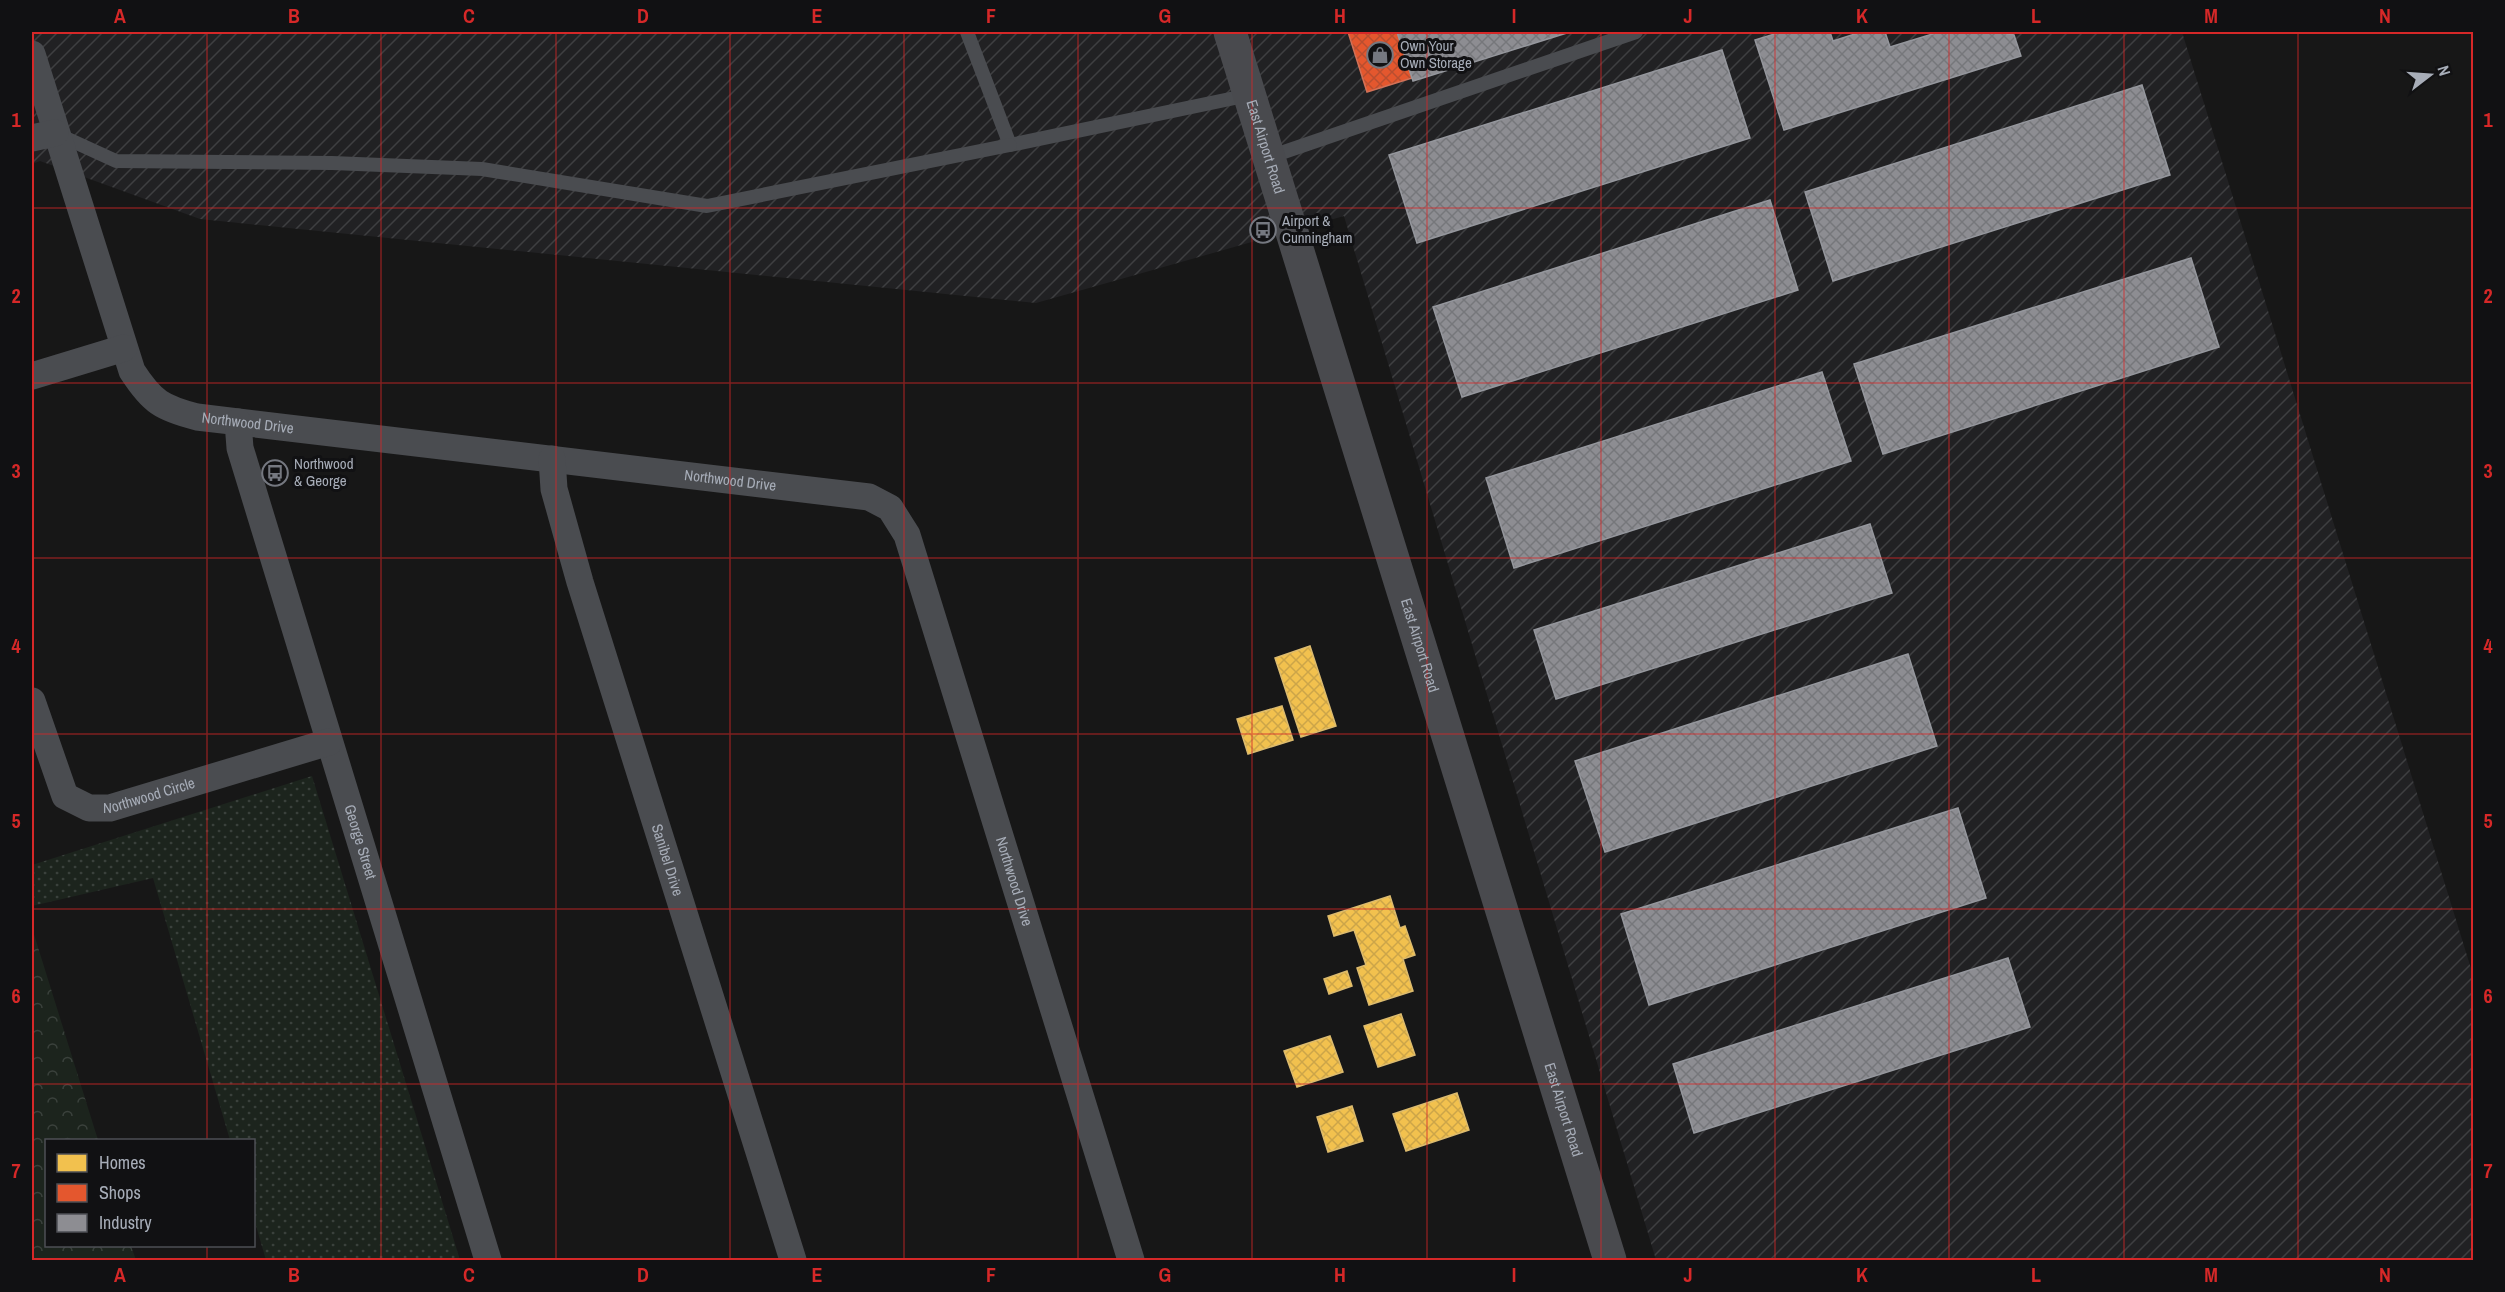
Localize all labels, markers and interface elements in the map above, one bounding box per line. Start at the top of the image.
text: A [114,2,126,29]
text: B [288,2,300,29]
text: C [463,2,475,29]
text: D [637,2,649,29]
text: E [812,2,823,29]
text: F [986,2,996,29]
text: G [1159,2,1171,29]
text: H [1334,2,1346,29]
text: I [1512,2,1516,29]
text: J [1683,2,1693,29]
text: K [1856,2,1868,29]
text: L [2031,2,2041,29]
text: M [2204,2,2218,29]
text: N [2379,2,2391,29]
place label: Own Your Own Storage [1400,35,1472,73]
shop icon: Own Your Own Storage [1365,40,1395,70]
north arrow [2400,45,2460,105]
text: N [2432,63,2456,78]
street label: East Airport Road [1242,97,1290,196]
text: 1 [11,106,21,133]
text: 1 [2483,106,2493,133]
place label: Airport & Cunningham [1281,210,1352,248]
bus stop icon: Airport & Cunningham [1248,215,1278,245]
text: 2 [11,282,21,309]
text: 2 [2483,282,2493,309]
street label: Northwood Drive [201,407,295,438]
place label: Northwood & George [294,453,353,491]
text: 3 [11,457,21,484]
text: 3 [2483,457,2493,484]
bus stop icon: Northwood & George [260,458,290,488]
street label: Northwood Drive [683,464,778,496]
street label: East Airport Road [1396,596,1445,695]
text: 4 [11,632,21,659]
text: 4 [2483,632,2493,659]
street label: Northwood Circle [103,772,197,818]
street label: George Street [339,802,382,882]
text: 5 [11,807,21,834]
text: 5 [2483,807,2493,834]
street label: Sanibel Drive [647,821,689,899]
street label: Northwood Drive [991,834,1038,929]
text: 6 [11,982,21,1009]
text: 6 [2483,982,2493,1009]
street label: East Airport Road [1540,1060,1588,1159]
legend [45,1139,255,1247]
text: Homes [99,1150,146,1175]
text: 7 [11,1157,21,1184]
text: 7 [2483,1157,2493,1184]
text: Shops [99,1180,141,1205]
text: Industry [99,1210,152,1235]
text: A [114,1261,126,1288]
text: B [288,1261,300,1288]
text: C [463,1261,475,1288]
text: D [637,1261,649,1288]
text: E [812,1261,823,1288]
text: F [986,1261,996,1288]
text: G [1159,1261,1171,1288]
text: H [1334,1261,1346,1288]
text: I [1512,1261,1516,1288]
text: J [1683,1261,1693,1288]
text: K [1856,1261,1868,1288]
text: L [2031,1261,2041,1288]
text: M [2204,1261,2218,1288]
text: N [2379,1261,2391,1288]

